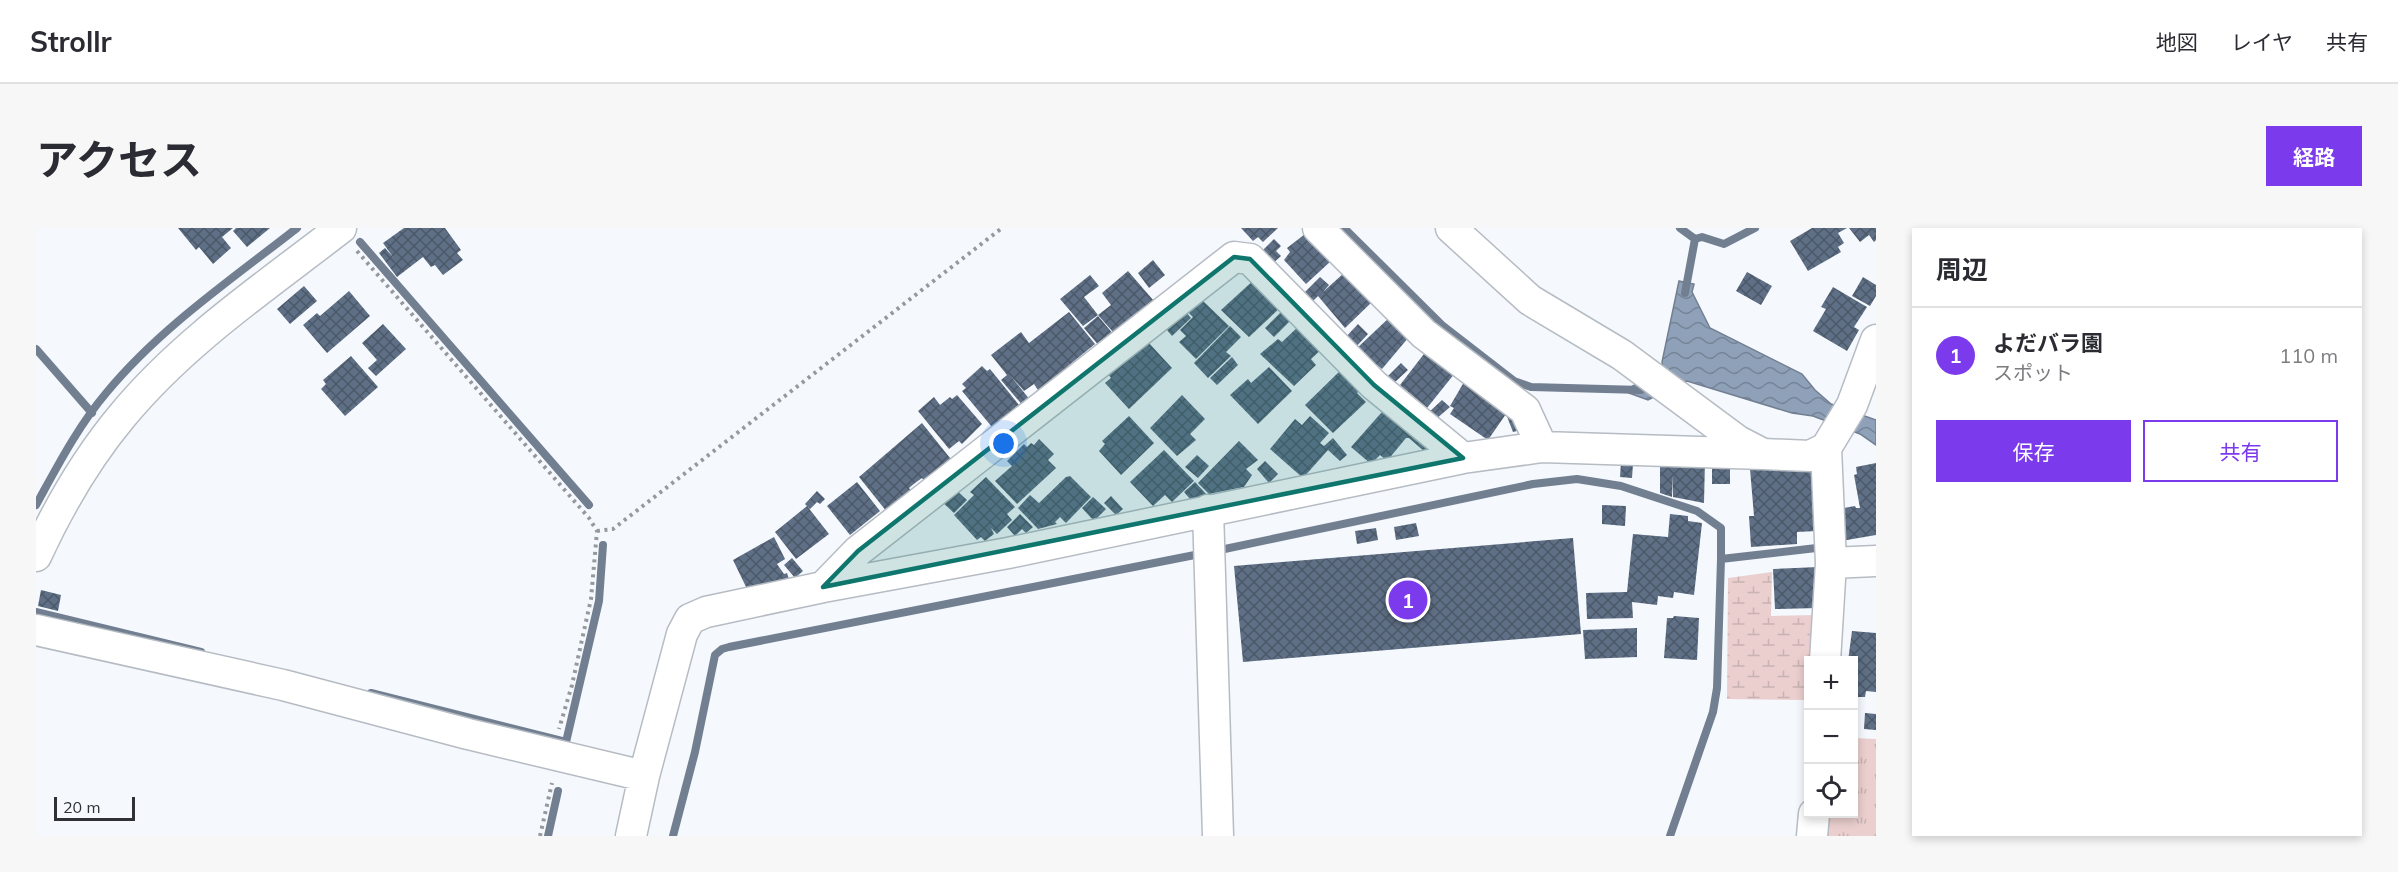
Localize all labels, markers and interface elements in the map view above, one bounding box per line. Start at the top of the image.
text: Strollr [30,24,112,59]
text: 地図 [2156,29,2198,55]
text: レイヤ [2231,29,2293,55]
text: 共有 [2326,29,2368,55]
button: 経路 [2266,126,2362,186]
text: アクセス [36,133,202,186]
text: 周辺 [1936,253,1988,286]
text: よだバラ園 [1993,329,2103,357]
text: 1 [1950,343,1962,368]
text: 110 m [2279,343,2338,368]
text: スポット [1993,360,2073,385]
button: 保存 [1936,420,2131,482]
button: 共有 [2143,420,2338,482]
your location [989,429,1018,458]
pin: 1 [1388,578,1428,622]
map controls [1804,656,1858,818]
button: + [1804,656,1858,710]
button: − [1804,710,1858,764]
button: locate [1804,764,1858,818]
scale bar [54,794,135,822]
text: 20 m [63,797,100,817]

